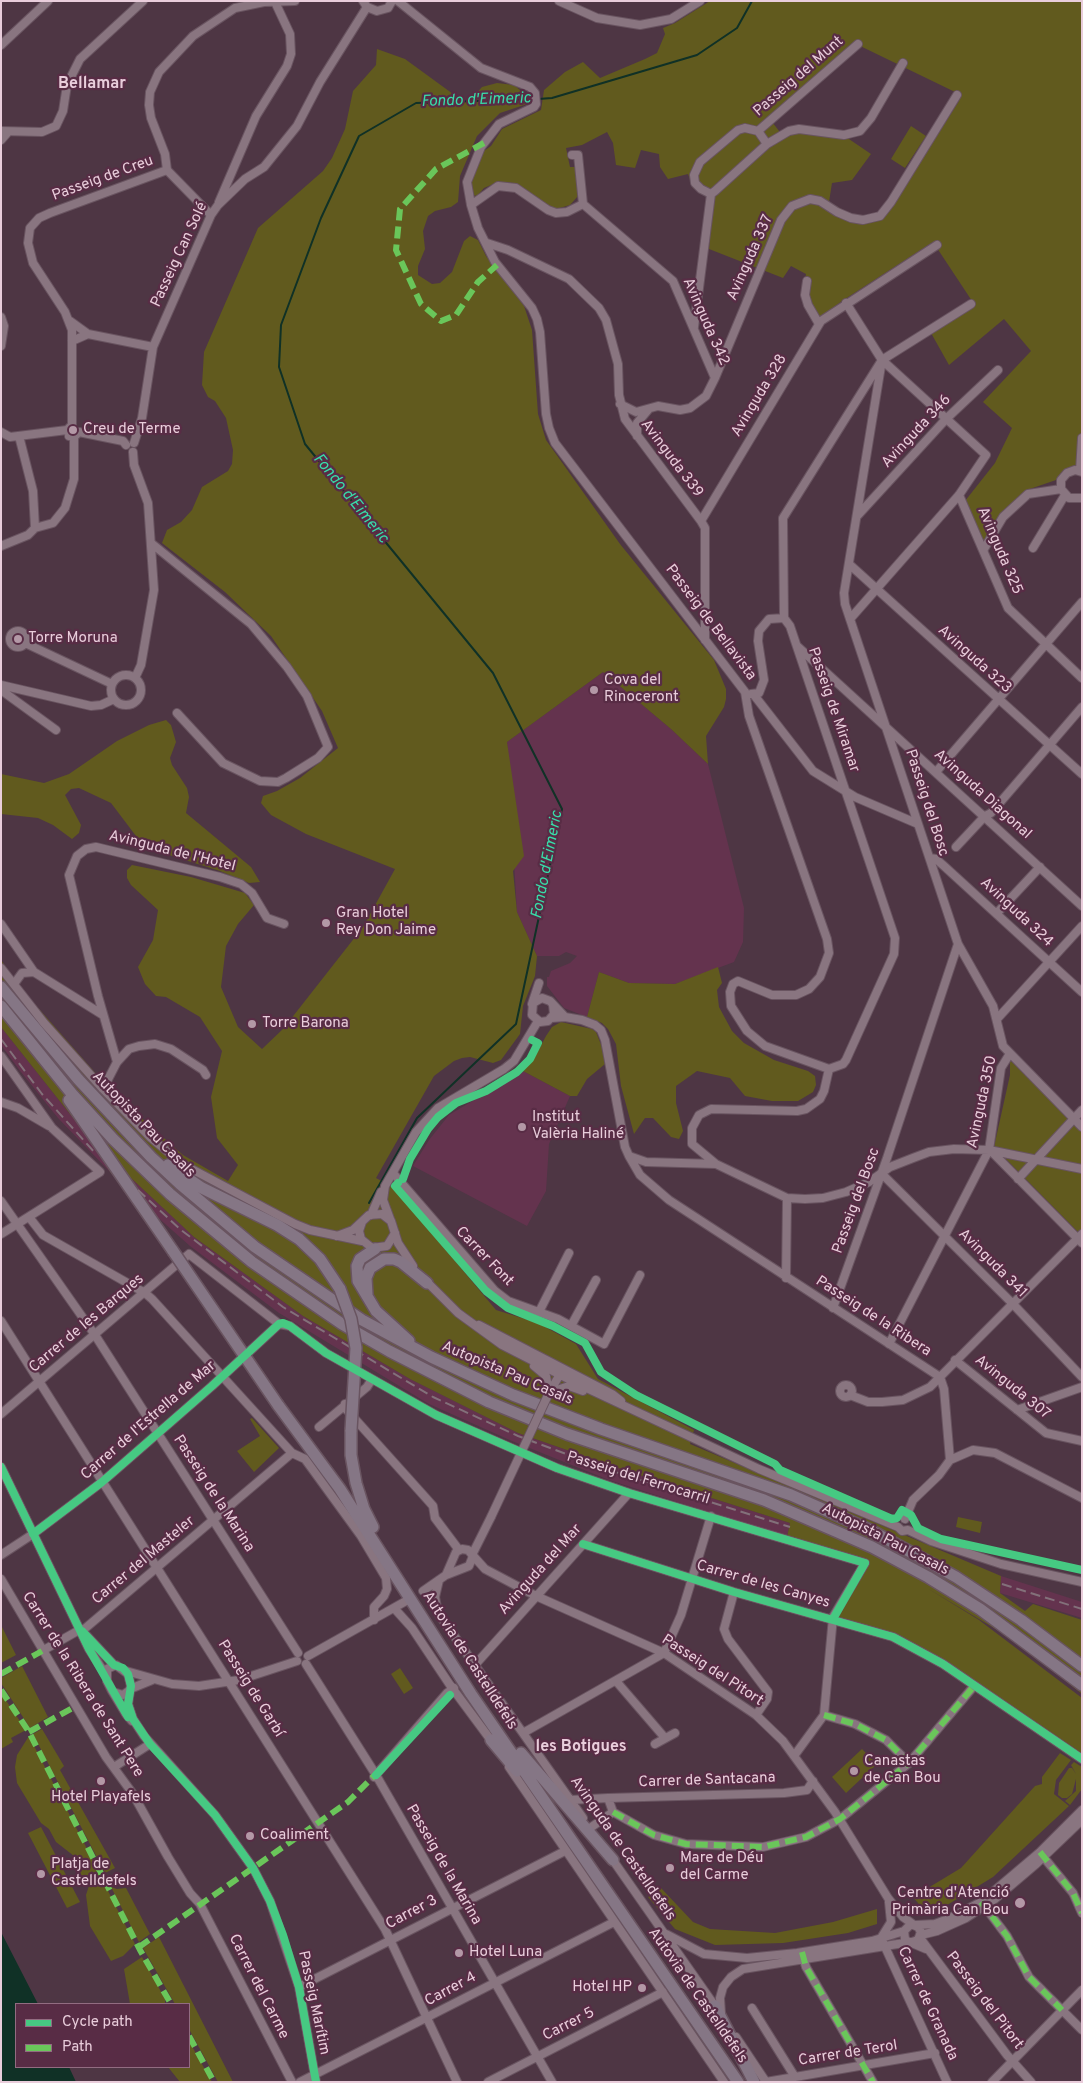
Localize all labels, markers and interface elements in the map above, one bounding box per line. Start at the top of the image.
street label: Passeig del Munt [750,33,848,121]
district label: Bellamar [58,75,126,95]
water label: Fondo d'Eimeric [421,89,531,113]
street label: Passeig de Creu [50,152,156,206]
street label: Passeig Can Solé [148,200,212,310]
street label: Avinguda 337 [724,212,778,304]
street label: Avinguda 342 [678,276,732,368]
street label: Avinguda 328 [728,351,792,441]
street label: Avinguda 346 [879,392,955,472]
street label: Avinguda 339 [636,416,706,502]
place label: Creu de Terme [83,421,181,439]
marker: Creu de Terme [67,424,79,436]
water label: Fondo d'Eimeric [308,450,392,548]
street label: Avinguda 325 [972,504,1026,598]
street label: Passeig de Bellavista [661,562,759,684]
street label: Avinguda 323 [933,622,1015,698]
place label: Torre Moruna [28,630,118,648]
marker: Torre Moruna [12,633,24,645]
street label: Passeig de Miramar [803,645,863,775]
place label: Cova del Rinoceront [604,672,679,707]
marker: Cova del Rinoceront [588,684,600,696]
street label: Avinguda Diagonal [929,746,1035,844]
street label: Passeig del Bosc [900,747,952,859]
water label: Fondo d'Eimeric [528,809,568,921]
street label: Avinguda de l'Hotel [107,828,237,876]
street label: Avinguda 324 [976,875,1056,951]
place label: Gran Hotel Rey Don Jaime [336,905,436,940]
marker: Gran Hotel Rey Don Jaime [320,917,332,929]
place label: Torre Barona [262,1015,349,1033]
marker: Torre Barona [246,1018,258,1030]
street label: Avinguda 350 [964,1054,1002,1150]
street label: Autopista Pau Casals [88,1068,198,1182]
place label: Institut Valèria Haliné [532,1109,624,1144]
marker: Institut Valèria Haliné [516,1121,528,1133]
street label: Passeig del Bosc [830,1146,884,1256]
street label: Carrer Font [451,1223,517,1291]
street label: Avinguda 341 [954,1226,1030,1302]
street label: Carrer de les Barques [26,1271,148,1377]
street label: Passeig de la Ribera [812,1273,934,1361]
street label: Autopista Pau Casals [439,1338,575,1410]
street label: Avinguda 307 [971,1352,1053,1424]
street label: Carrer de l'Estrella de Mar [78,1358,220,1484]
street label: Passeig de la Marina [168,1432,258,1556]
street label: Passeig del Ferrocarril [564,1449,712,1509]
street label: Autopista Pau Casals [818,1500,952,1580]
street label: Carrer del Masteler [89,1513,199,1609]
street label: Avinguda del Mar [496,1521,586,1619]
street label: Carrer de les Canyes [694,1557,832,1613]
street label: Carrer de la Ribera de Sant Pere [17,1589,147,1781]
street label: Autovia de Castelldefels [418,1589,520,1733]
street label: Passeig del Pitort [658,1631,766,1711]
street label: Passeig de Garbí [213,1637,287,1741]
district label: les Botigues [535,1738,627,1758]
place label: Canastas de Can Bou [864,1753,941,1788]
marker: Canastas de Can Bou [848,1765,860,1777]
street label: Carrer de Santacana [638,1770,776,1792]
street label: Avinguda de Castelldefels [565,1773,679,1925]
marker: Hotel Playafels [95,1775,107,1787]
place label: Hotel Playafels [51,1789,151,1807]
street label: Passeig de la Marina [401,1802,485,1928]
place label: Coaliment [260,1827,329,1845]
marker: Coaliment [244,1830,256,1842]
place label: Mare de Déu del Carme [680,1850,763,1885]
place label: Platja de Castelldefels [51,1856,137,1891]
marker: Mare de Déu del Carme [664,1862,676,1874]
marker: Platja de Castelldefels [35,1868,47,1880]
place label: Centre d'Atenció Primària Can Bou [892,1885,1009,1920]
street label: Carrer 3 [383,1892,441,1934]
marker: Centre d'Atenció Primària Can Bou [1013,1896,1027,1910]
street label: Autovia de Castelldefels [643,1925,751,2067]
street label: Carrer del Carme [224,1932,292,2042]
place label: Hotel Luna [469,1944,542,1962]
street label: Carrer de Granada [893,1944,961,2064]
marker: Hotel Luna [453,1947,465,1959]
street label: Passeig Marítim [293,1949,333,2057]
street label: Passeig del Pitort [941,1949,1027,2053]
street label: Carrer 4 [422,1969,480,2011]
place label: Hotel HP [572,1979,632,1997]
marker: Hotel HP [636,1982,648,1994]
legend [15,2003,190,2068]
street label: Carrer 5 [540,2004,598,2046]
text: Cycle path [62,2013,133,2032]
street label: Carrer de Terol [797,2037,899,2071]
text: Path [62,2038,93,2057]

